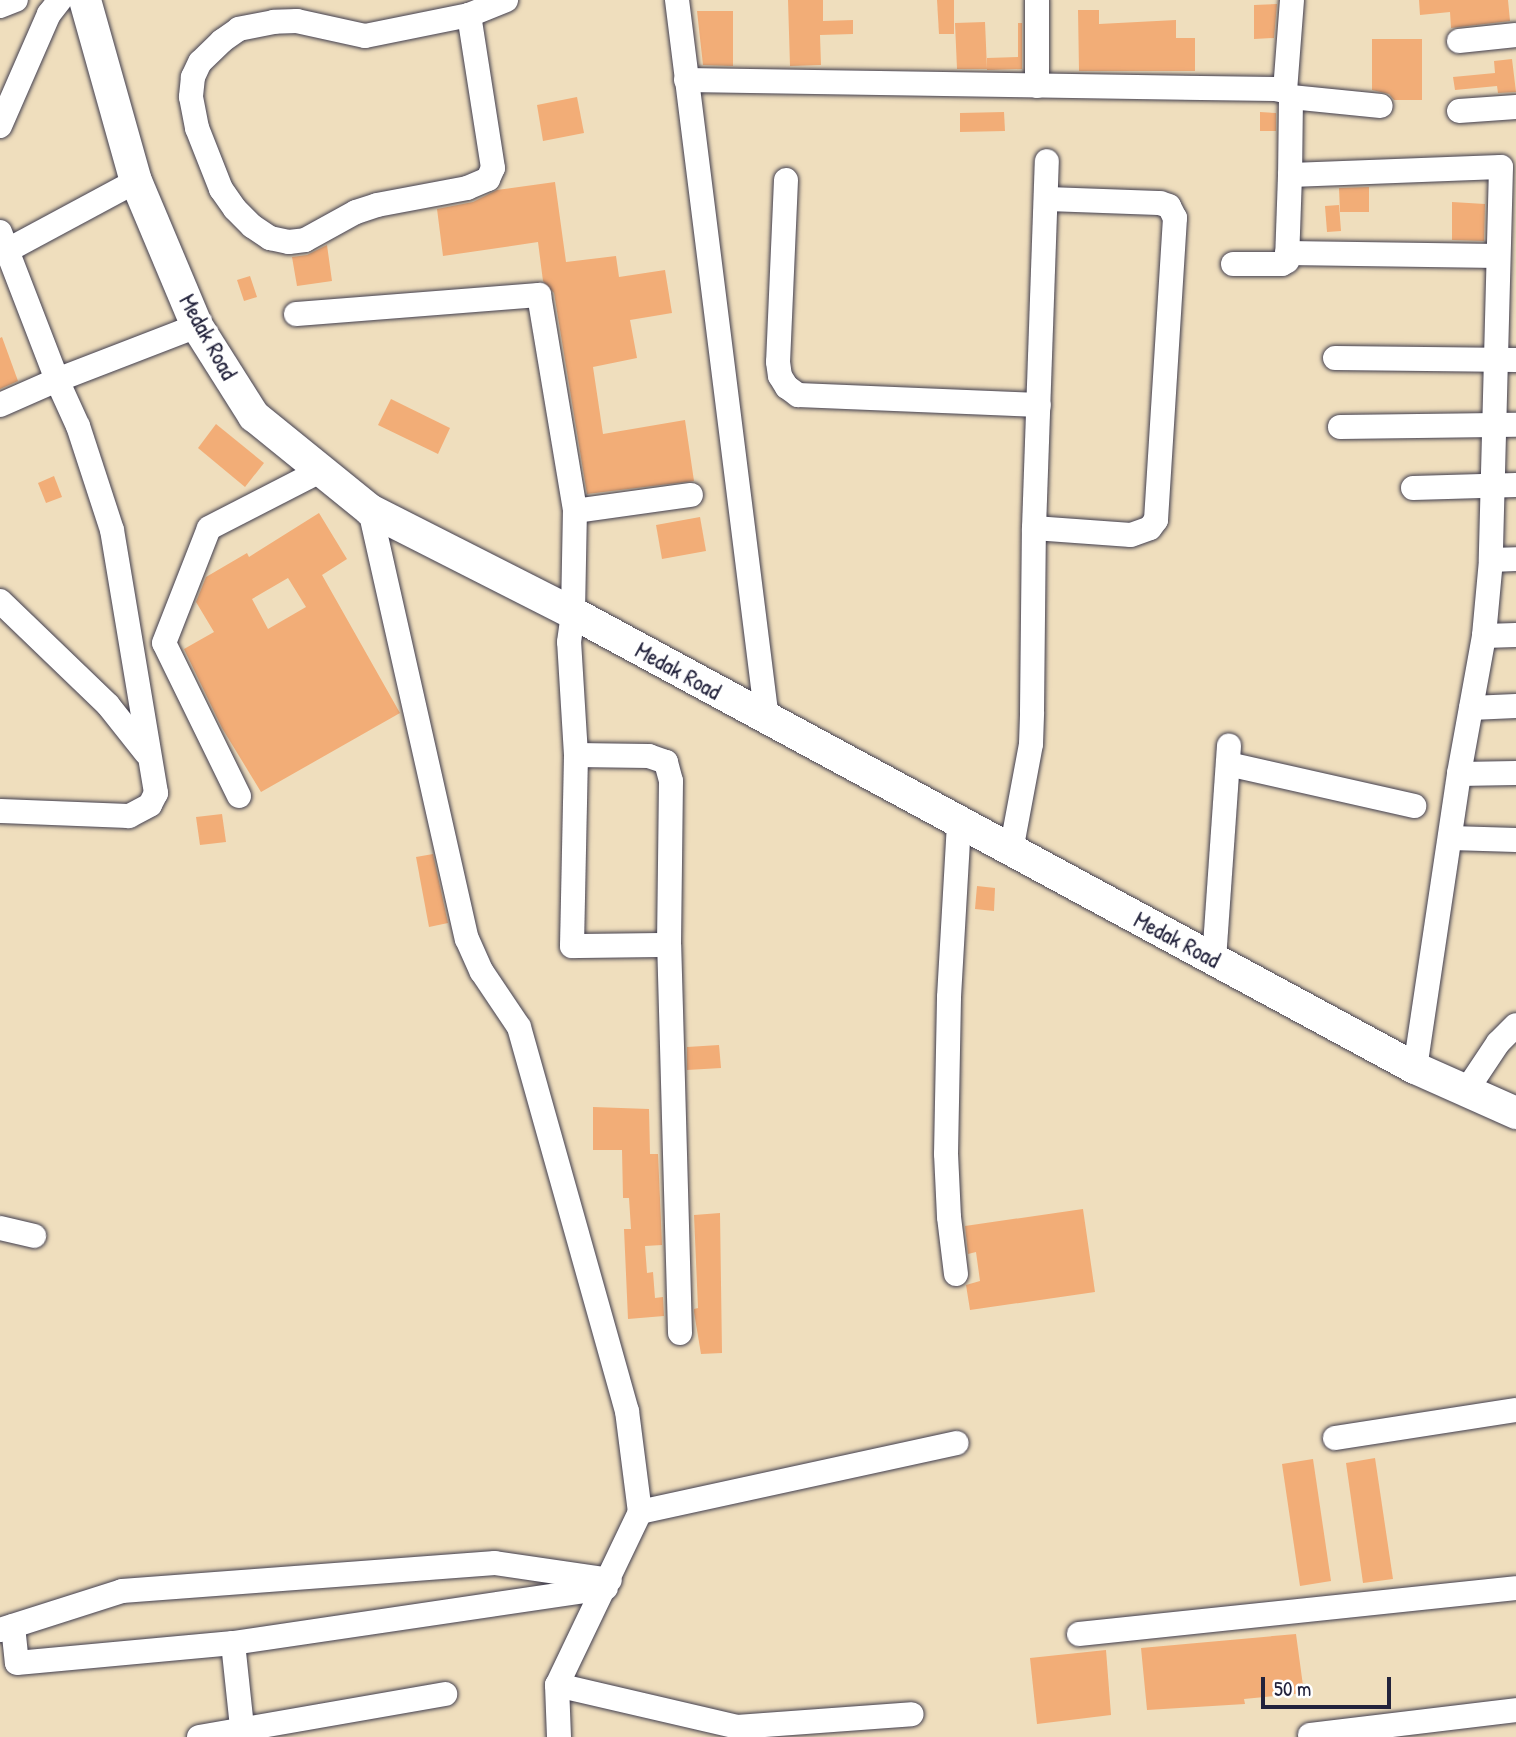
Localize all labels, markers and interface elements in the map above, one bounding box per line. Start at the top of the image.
street label: Medak Road [173,289,243,385]
street label: Medak Road [630,636,726,706]
street label: Medak Road [1129,906,1225,974]
scale bar [1264,1664,1394,1708]
text: 50 m [1274,1674,1311,1703]

